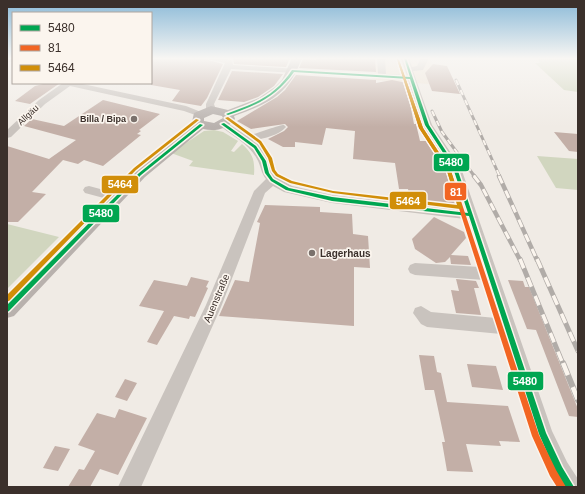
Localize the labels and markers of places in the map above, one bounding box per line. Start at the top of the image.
place label: Billa / Bipa [80,114,127,124]
marker: Billa / Bipa [129,114,139,124]
marker: Lagerhaus [307,248,317,258]
place label: Lagerhaus [320,248,371,259]

